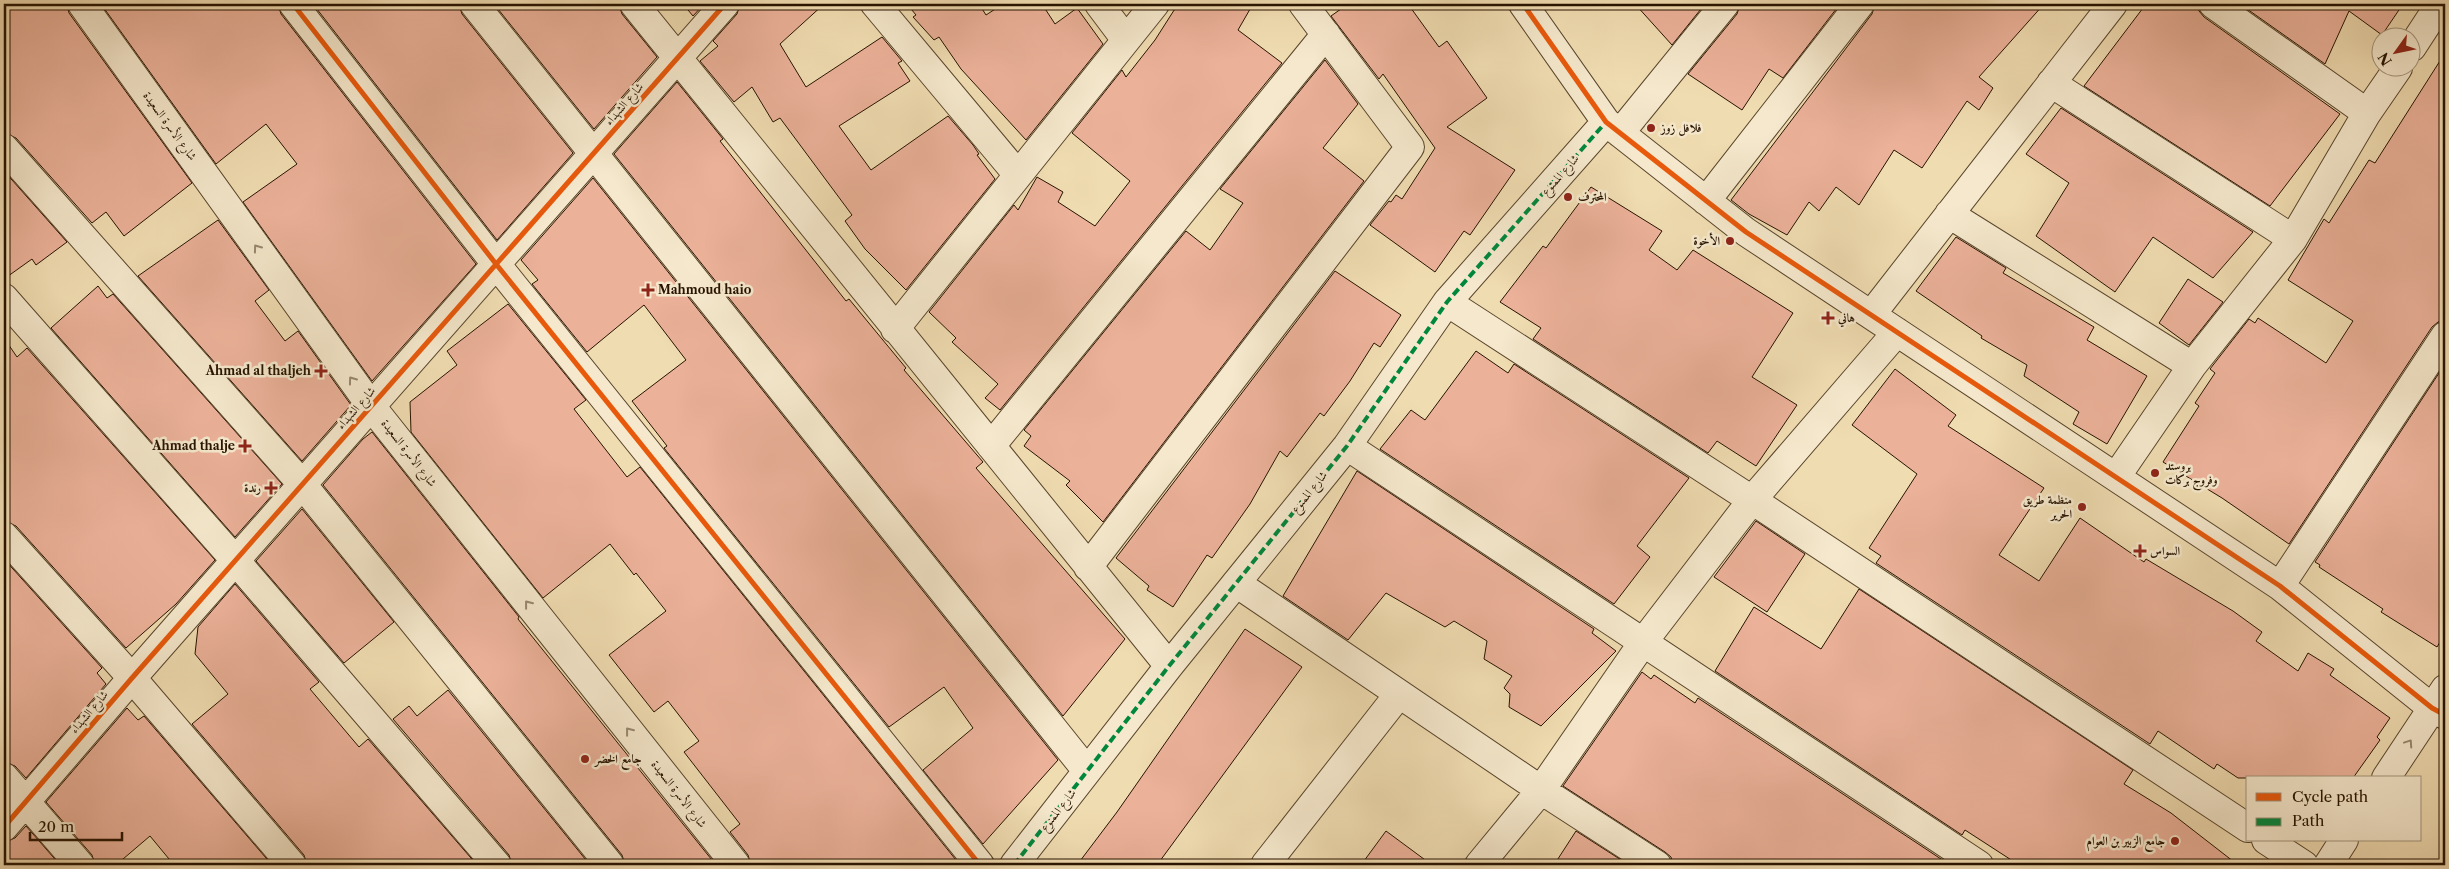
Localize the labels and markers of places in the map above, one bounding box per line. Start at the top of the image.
place label: فلافل زوز [1659,120,1701,136]
marker: فلافل زوز [1645,122,1657,134]
place label: المحترف [1578,189,1607,204]
marker: المحترف [1562,191,1574,203]
place label: الأخوة [1693,232,1720,249]
marker: الأخوة [1724,235,1736,247]
place label: Mahmoud haio [658,282,752,297]
marker: Mahmoud haio [642,284,654,296]
place label: هاني [1837,310,1855,328]
marker: هاني [1822,312,1834,324]
place label: Ahmad al thaljeh [205,363,312,378]
marker: Ahmad al thaljeh [315,365,327,377]
place label: Ahmad thalje [151,438,235,453]
marker: Ahmad thalje [239,440,251,452]
place label: بروستد وفروج بركات [2165,458,2218,491]
marker: بروستد وفروج بركات [2149,467,2161,479]
place label: رندة [244,480,261,495]
marker: رندة [265,482,277,494]
place label: منظمة طريق الحرير [2023,492,2072,522]
marker: منظمة طريق الحرير [2076,501,2088,513]
place label: السواس [2150,543,2181,559]
marker: السواس [2134,545,2146,557]
place label: جامع الخضر [593,751,642,771]
marker: جامع الخضر [579,753,591,765]
place label: جامع الزبير بن العوام [2087,833,2165,853]
marker: جامع الزبير بن العوام [2169,835,2181,847]

